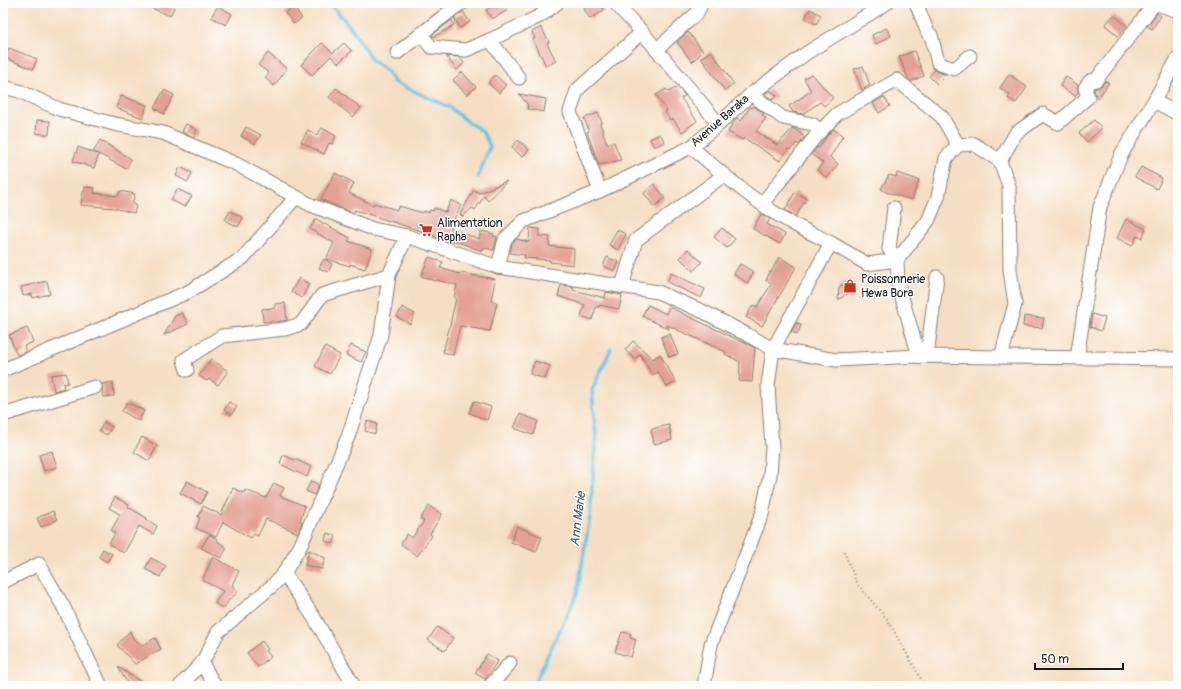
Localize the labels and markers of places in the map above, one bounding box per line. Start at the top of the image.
place label: Alimentation Rapha [437,216,503,245]
supermarket icon: Alimentation Rapha [418,222,434,238]
place label: Poissonnerie Hewa Bora [861,272,925,301]
shop icon: Poissonnerie Hewa Bora [842,278,858,294]

